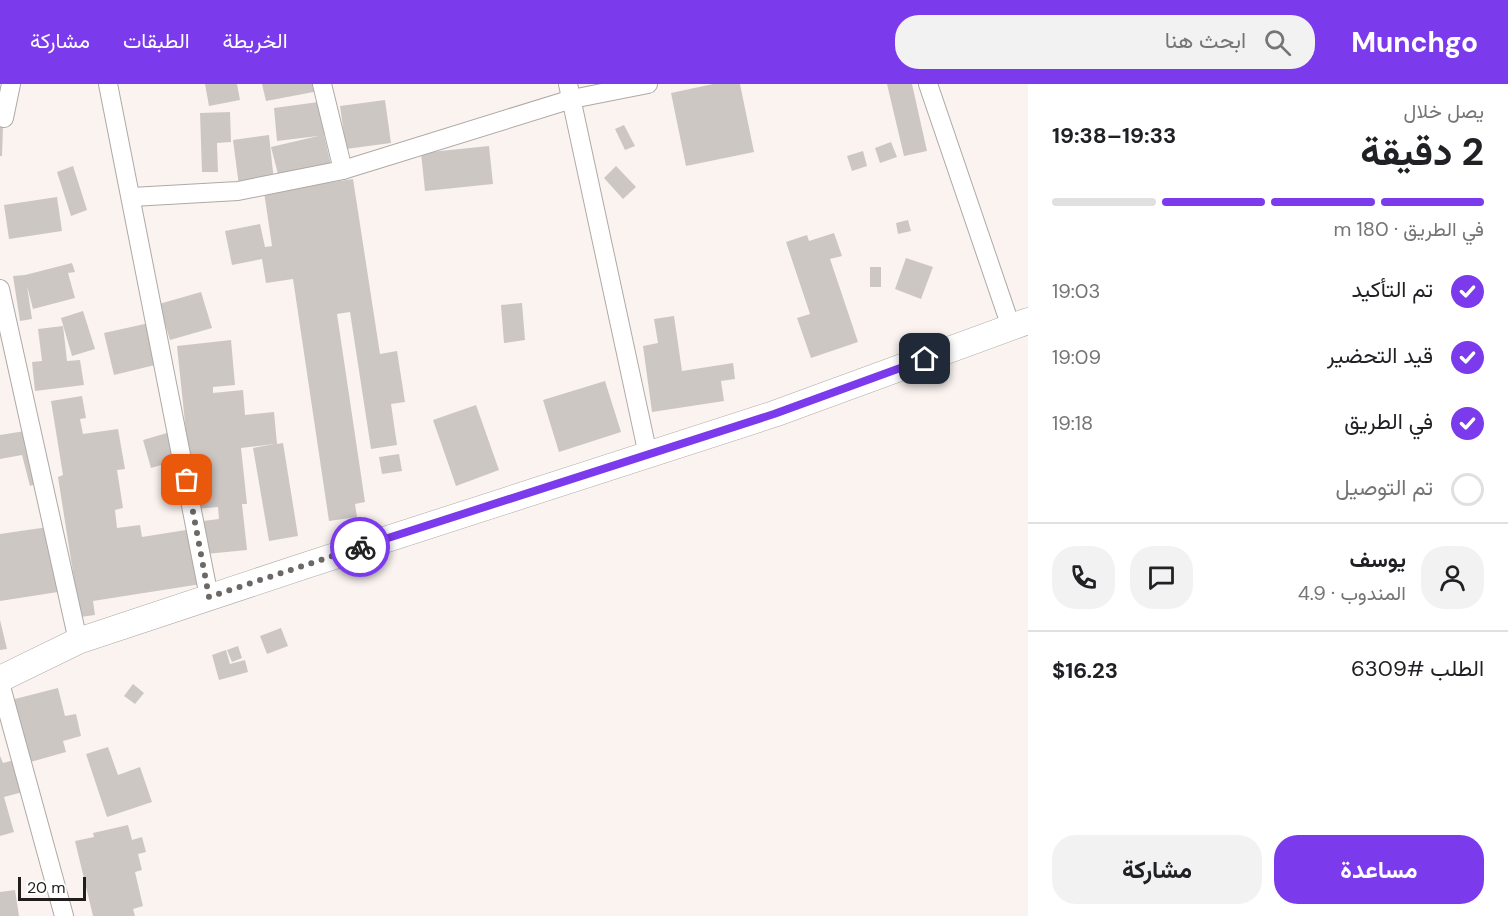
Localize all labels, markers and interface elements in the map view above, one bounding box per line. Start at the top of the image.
search box [895,15,1315,69]
text: Munchgo [1351,24,1478,61]
text: ابحث هنا [1165,26,1246,55]
icon: search [1261,26,1294,59]
text: مشاركة [30,27,90,55]
text: الطبقات [123,27,190,55]
text: الخريطة [223,27,288,55]
text: يصل خلال [1404,98,1484,124]
text: 19:33–19:38 [1052,121,1176,150]
text: 2 دقيقة [1360,126,1484,177]
text: في الطريق · 180 m [1333,216,1484,242]
text: تم التأكيد [1351,275,1433,304]
icon: check [1451,275,1484,308]
text: 19:03 [1052,278,1100,304]
pin [899,333,950,384]
text: قيد التحضير [1327,341,1433,370]
icon: check [1451,341,1484,374]
icon: home [908,342,941,375]
text: 19:09 [1052,344,1101,370]
text: في الطريق [1344,407,1433,436]
icon: check [1451,407,1484,440]
text: 19:18 [1052,410,1093,436]
pin [161,454,212,505]
icon: bag [170,463,203,496]
text: تم التوصيل [1335,473,1433,502]
courier [330,517,390,577]
icon: bike [344,531,377,564]
text: يوسف [1350,545,1406,574]
button: phone [1052,546,1115,609]
button: chat [1130,546,1193,609]
button: person [1421,546,1484,609]
text: المندوب · 4.9 [1298,580,1406,606]
text: الطلب #6309 [1351,654,1484,683]
text: $16.23 [1052,656,1118,685]
button: مشاركة [1052,835,1262,904]
button: مساعدة [1274,835,1484,904]
scale bar [18,874,86,902]
text: 20 m [27,877,66,898]

